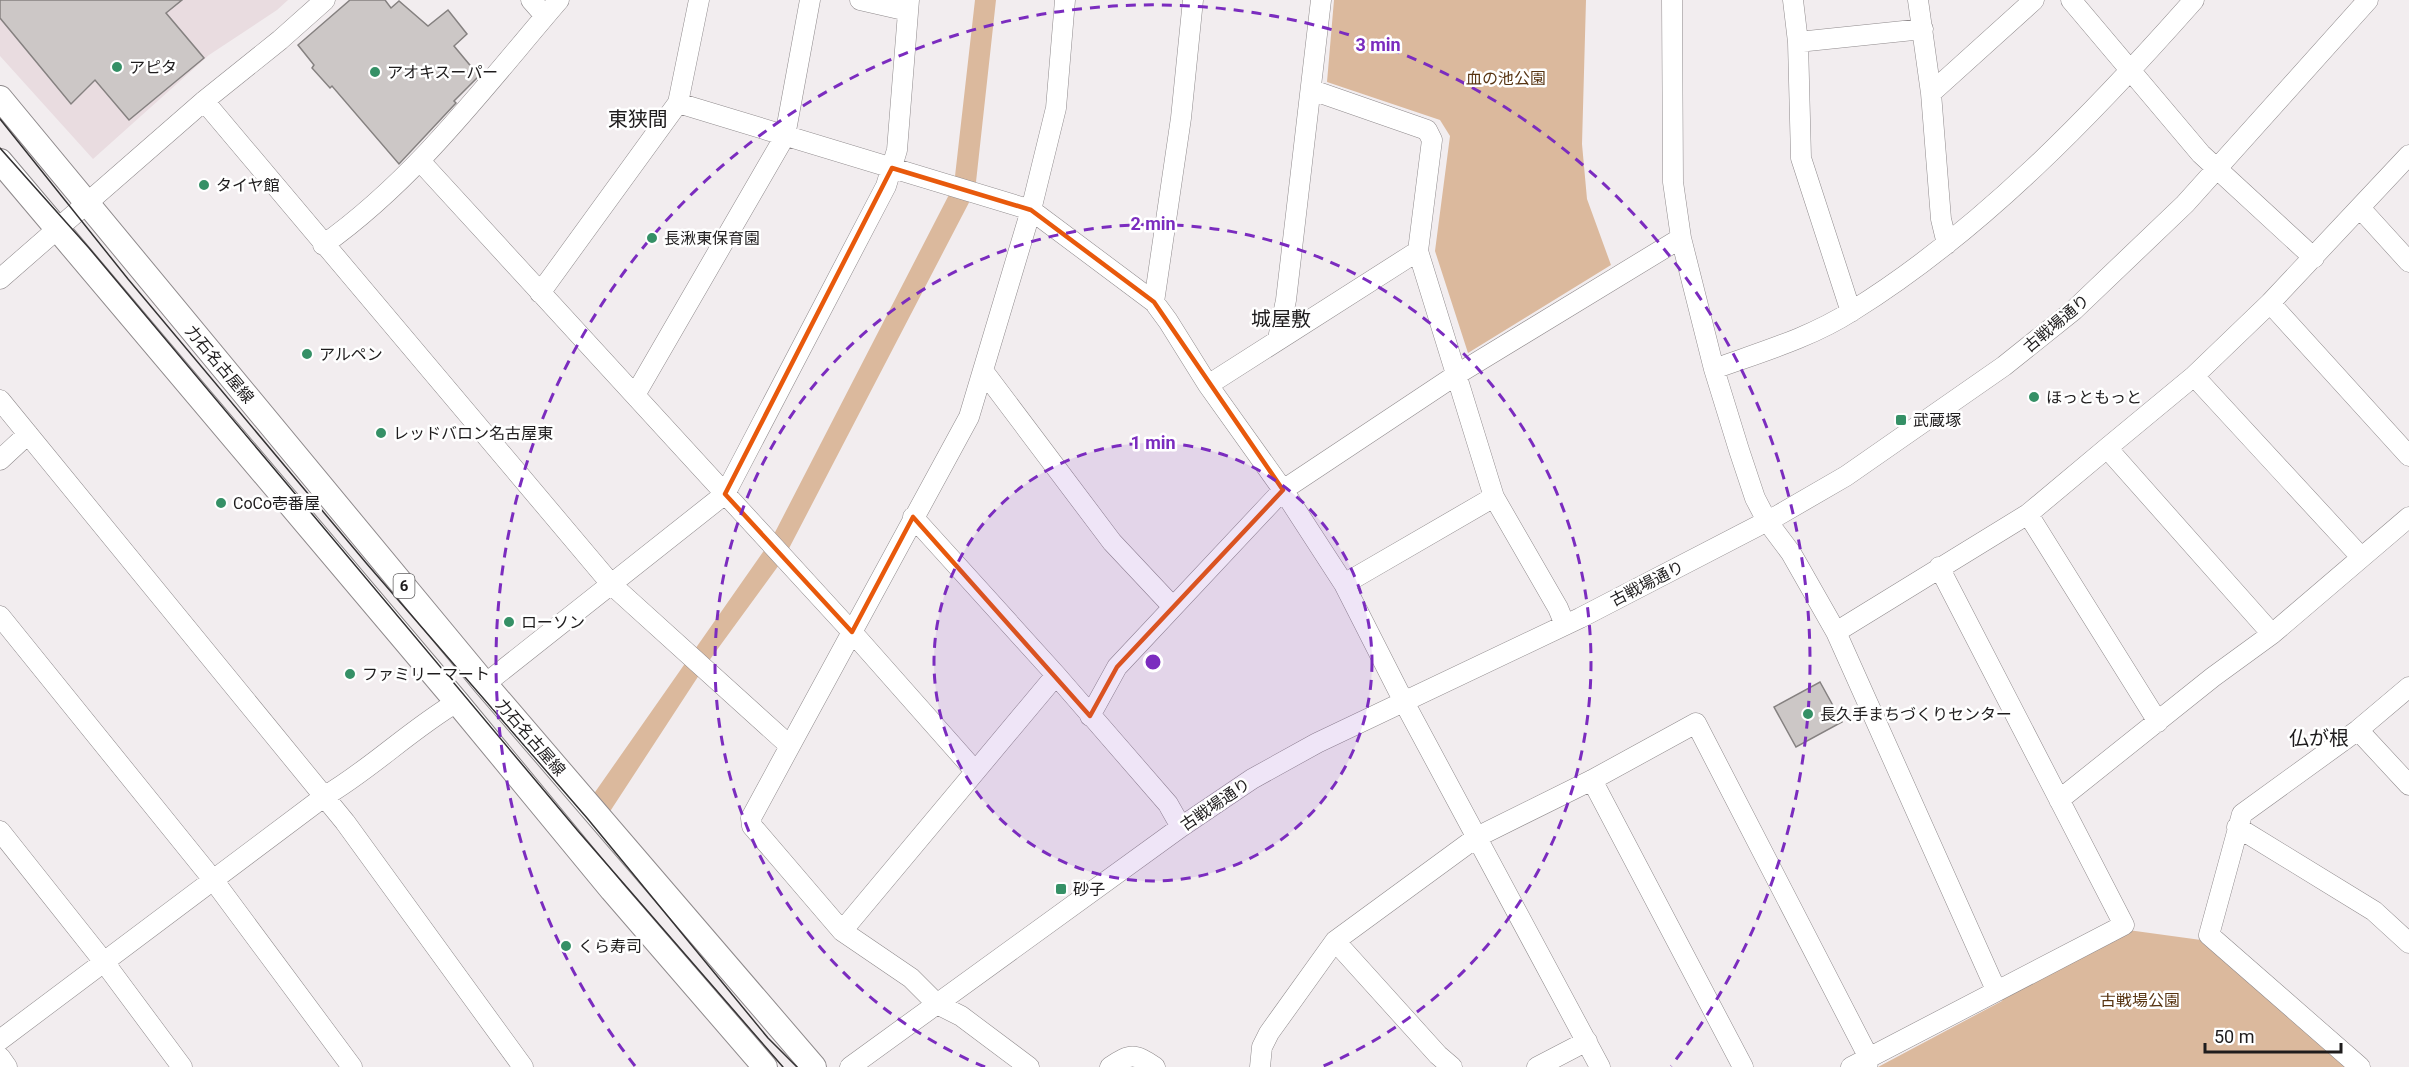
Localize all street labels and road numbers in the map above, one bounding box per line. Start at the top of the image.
street label: 古戦場通り [2020,290,2093,356]
street label: 力石名古屋線 [181,321,258,407]
street label: 古戦場通り [1607,557,1687,610]
road number: 6 [394,574,414,598]
street label: 力石名古屋線 [492,695,569,780]
street label: 古戦場通り [1177,774,1254,835]

